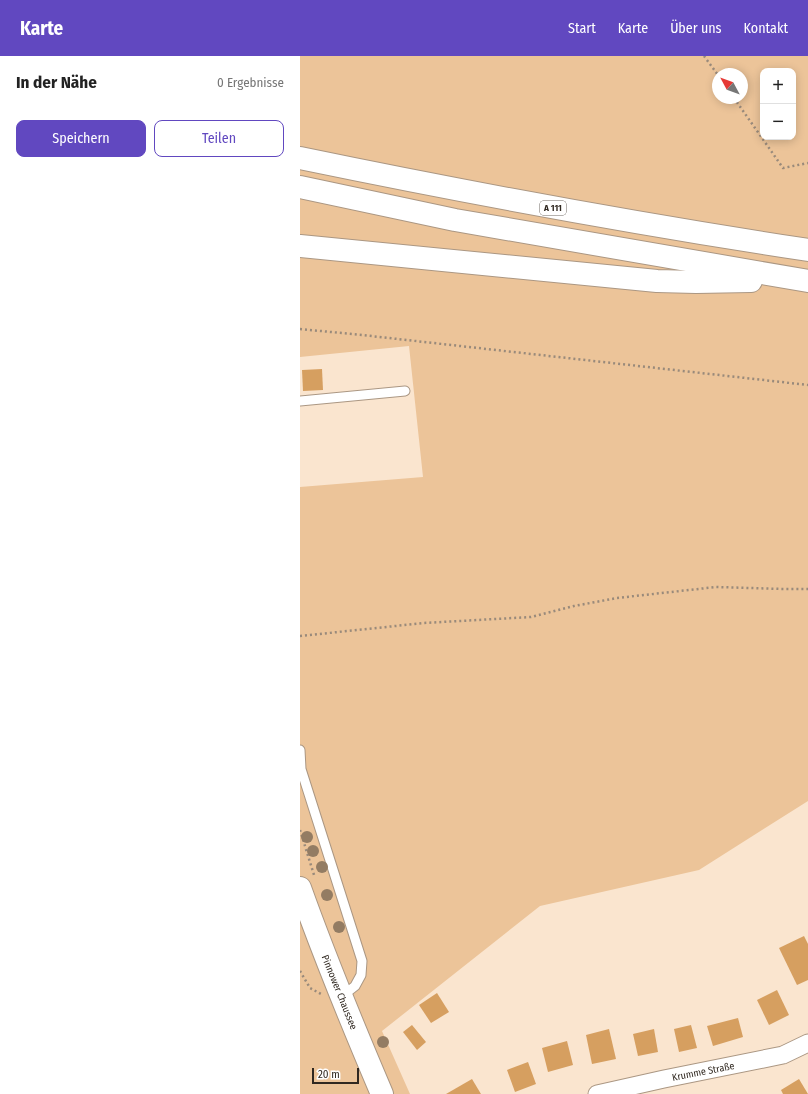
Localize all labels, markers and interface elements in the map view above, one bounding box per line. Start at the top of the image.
text: Karte [20,17,63,40]
text: Start [568,20,596,37]
text: Karte [618,20,648,37]
text: Über uns [670,20,722,37]
text: Kontakt [744,20,788,37]
north arrow [712,68,748,104]
map controls [760,68,796,140]
button: + [760,68,796,104]
text: In der Nähe [16,72,97,93]
text: 0 Ergebnisse [217,75,284,90]
button: − [760,104,796,140]
button: Speichern [16,120,146,157]
button: Teilen [154,120,284,157]
road number: A 111 [540,201,566,215]
street label: Pinnower Chaussee [319,953,360,1032]
street label: Krumme Straße [671,1060,735,1084]
scale bar [312,1066,359,1085]
text: 20 m [318,1068,340,1081]

